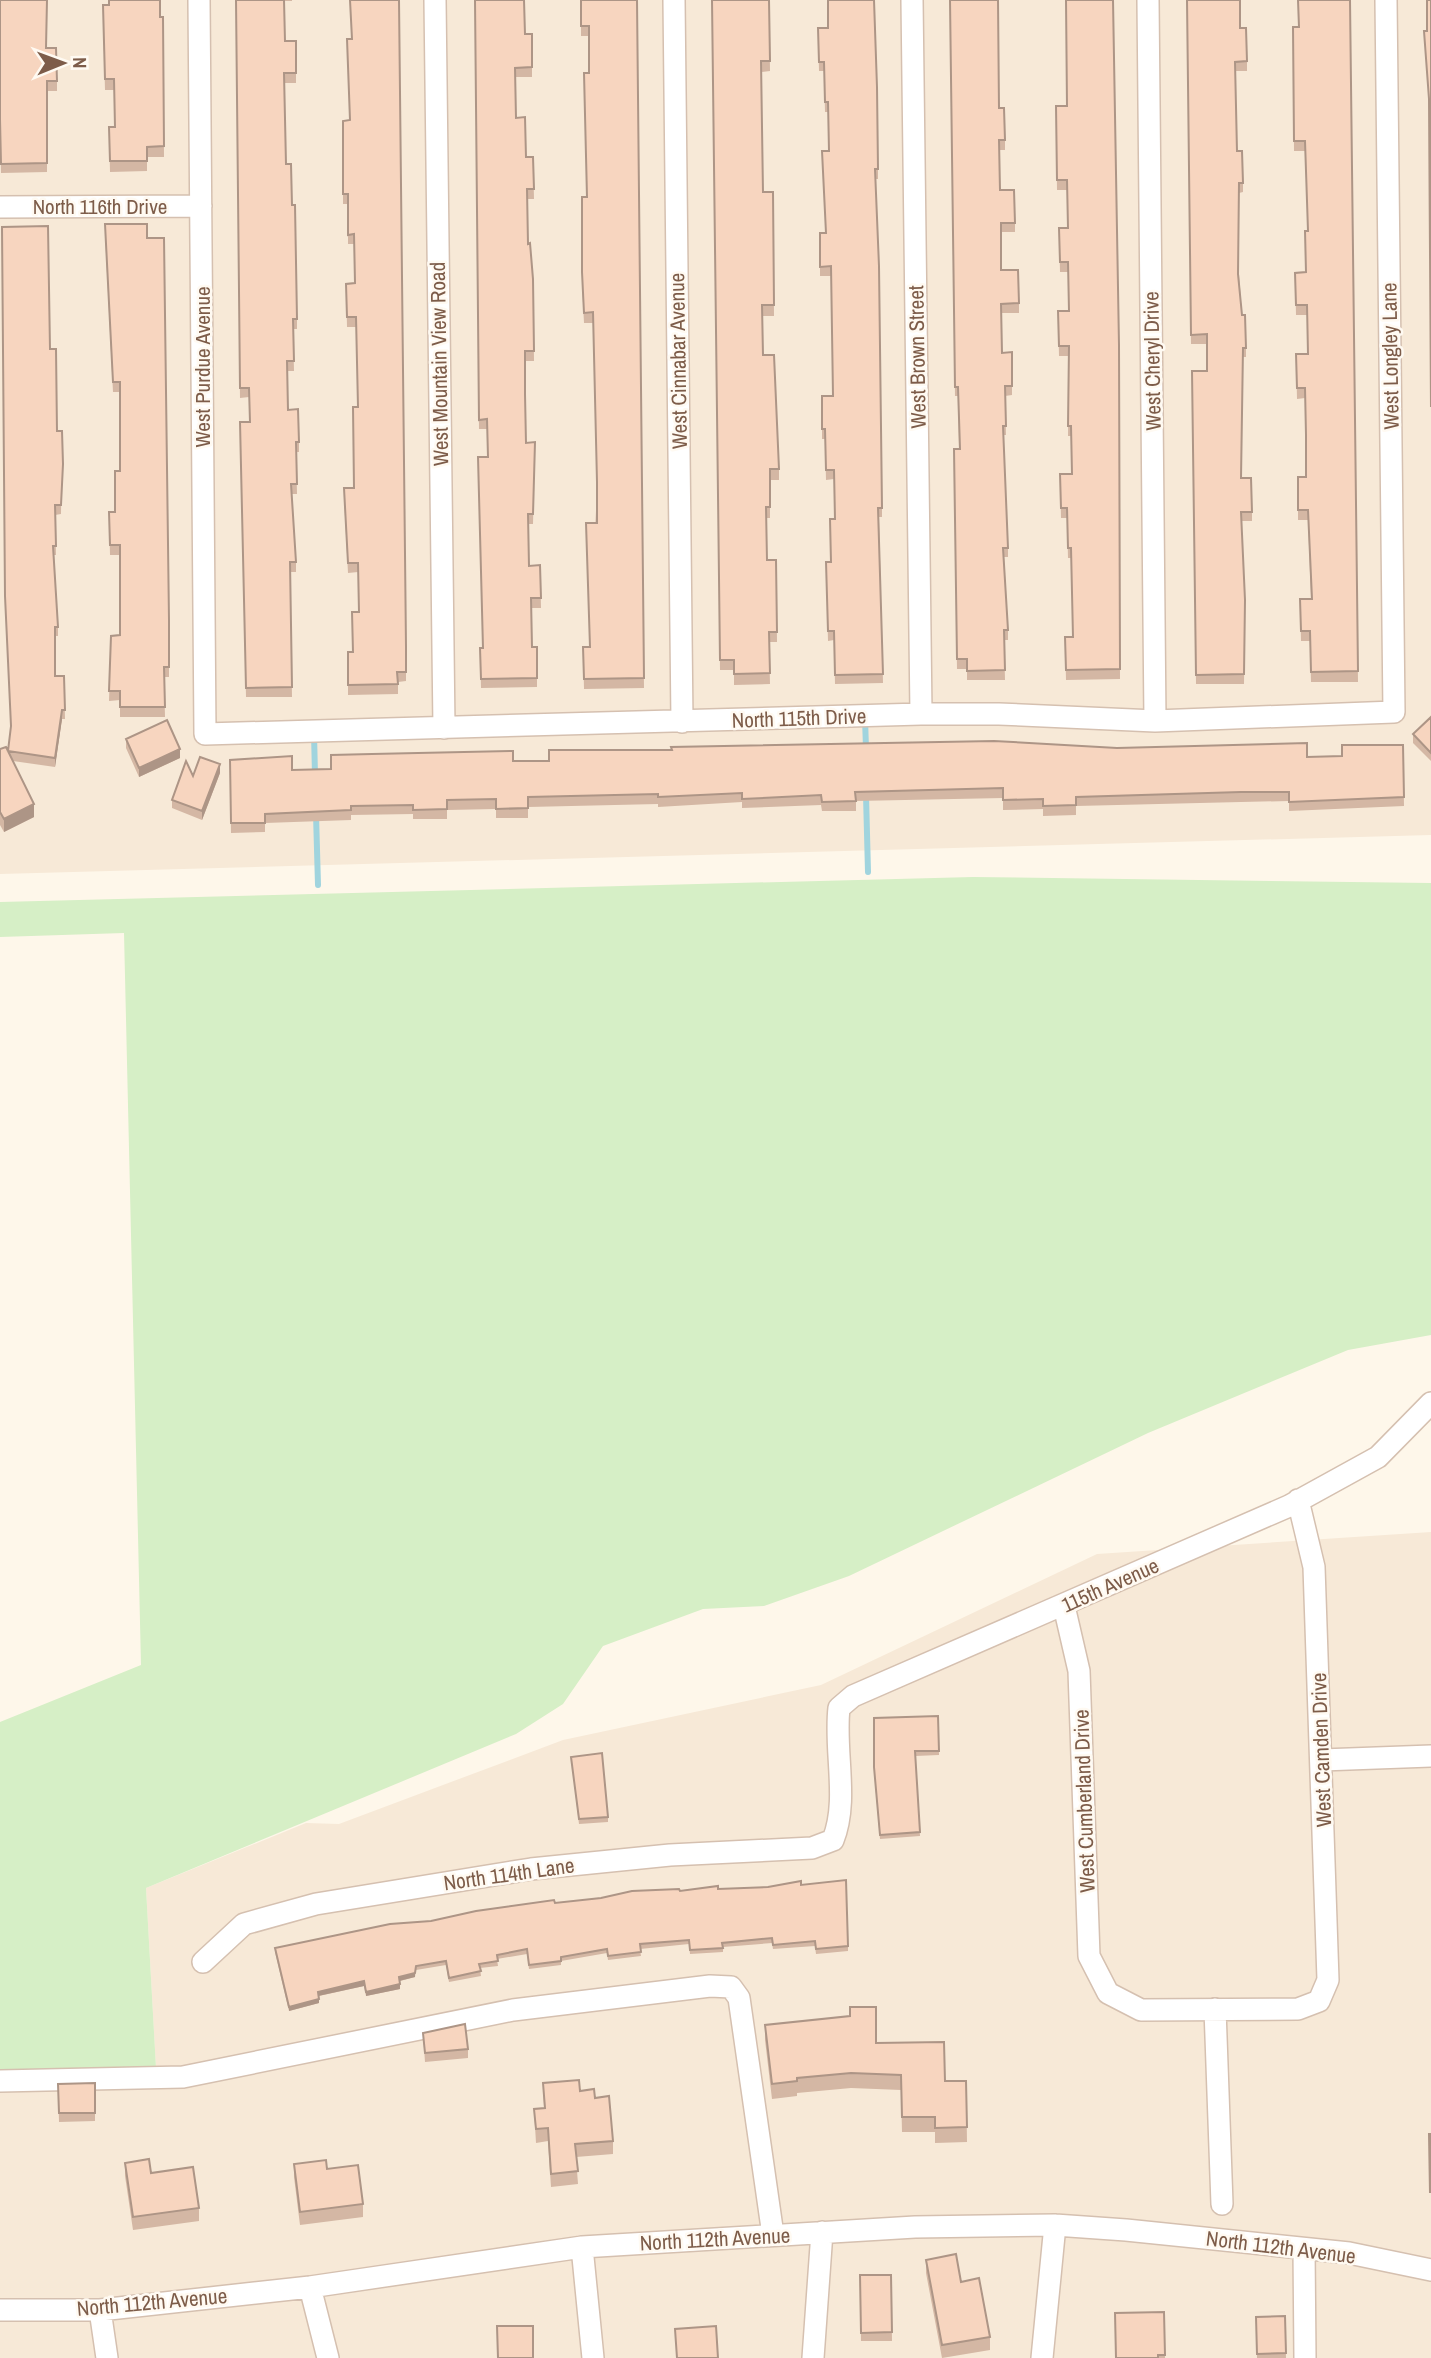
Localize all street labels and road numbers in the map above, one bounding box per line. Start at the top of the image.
street label: North 116th Drive [33,192,167,221]
street label: West Mountain View Road [423,262,455,466]
street label: West Cinnabar Avenue [662,273,694,449]
street label: West Longley Lane [1374,282,1406,430]
street label: West Brown Street [901,285,933,429]
street label: West Purdue Avenue [188,286,217,448]
street label: West Cheryl Drive [1136,291,1168,431]
street label: North 115th Drive [731,701,867,735]
street label: 115th Avenue [1057,1551,1163,1619]
street label: West Camden Drive [1304,1672,1338,1828]
street label: West Cumberland Drive [1066,1709,1102,1893]
street label: North 114th Lane [442,1850,576,1898]
street label: North 112th Avenue [639,2221,791,2257]
street label: North 112th Avenue [1204,2223,1358,2271]
street label: North 112th Avenue [76,2281,228,2323]

